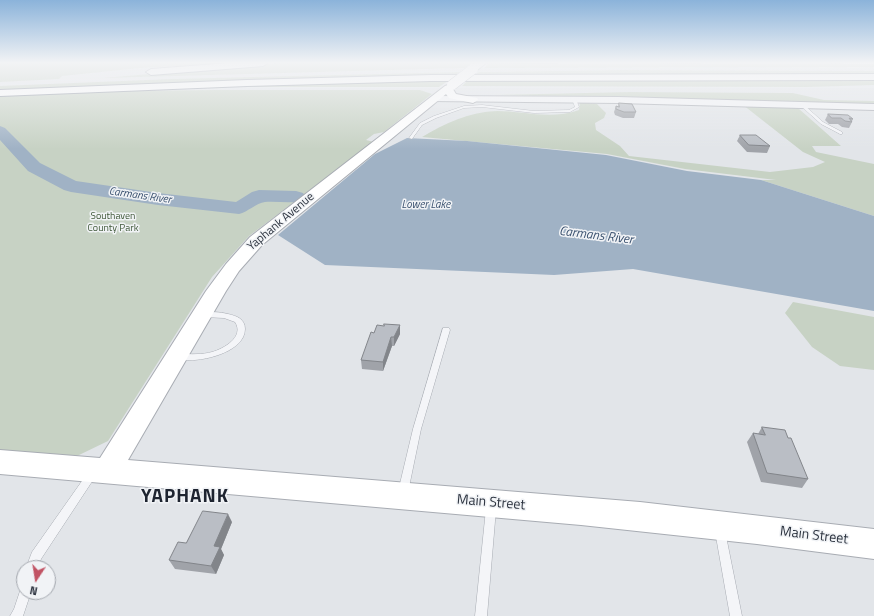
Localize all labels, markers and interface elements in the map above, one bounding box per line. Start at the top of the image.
water label: Carmans River [108,185,172,207]
street label: Yaphank Avenue [245,190,317,254]
water label: Lower Lake [402,198,450,212]
park label: Southaven County Park [88,211,138,234]
water label: Carmans River [558,224,634,248]
district label: YAPHANK [141,486,229,508]
street label: Main Street [456,492,526,514]
street label: Main Street [779,523,849,549]
north arrow [16,560,56,600]
text: N [28,582,39,599]

